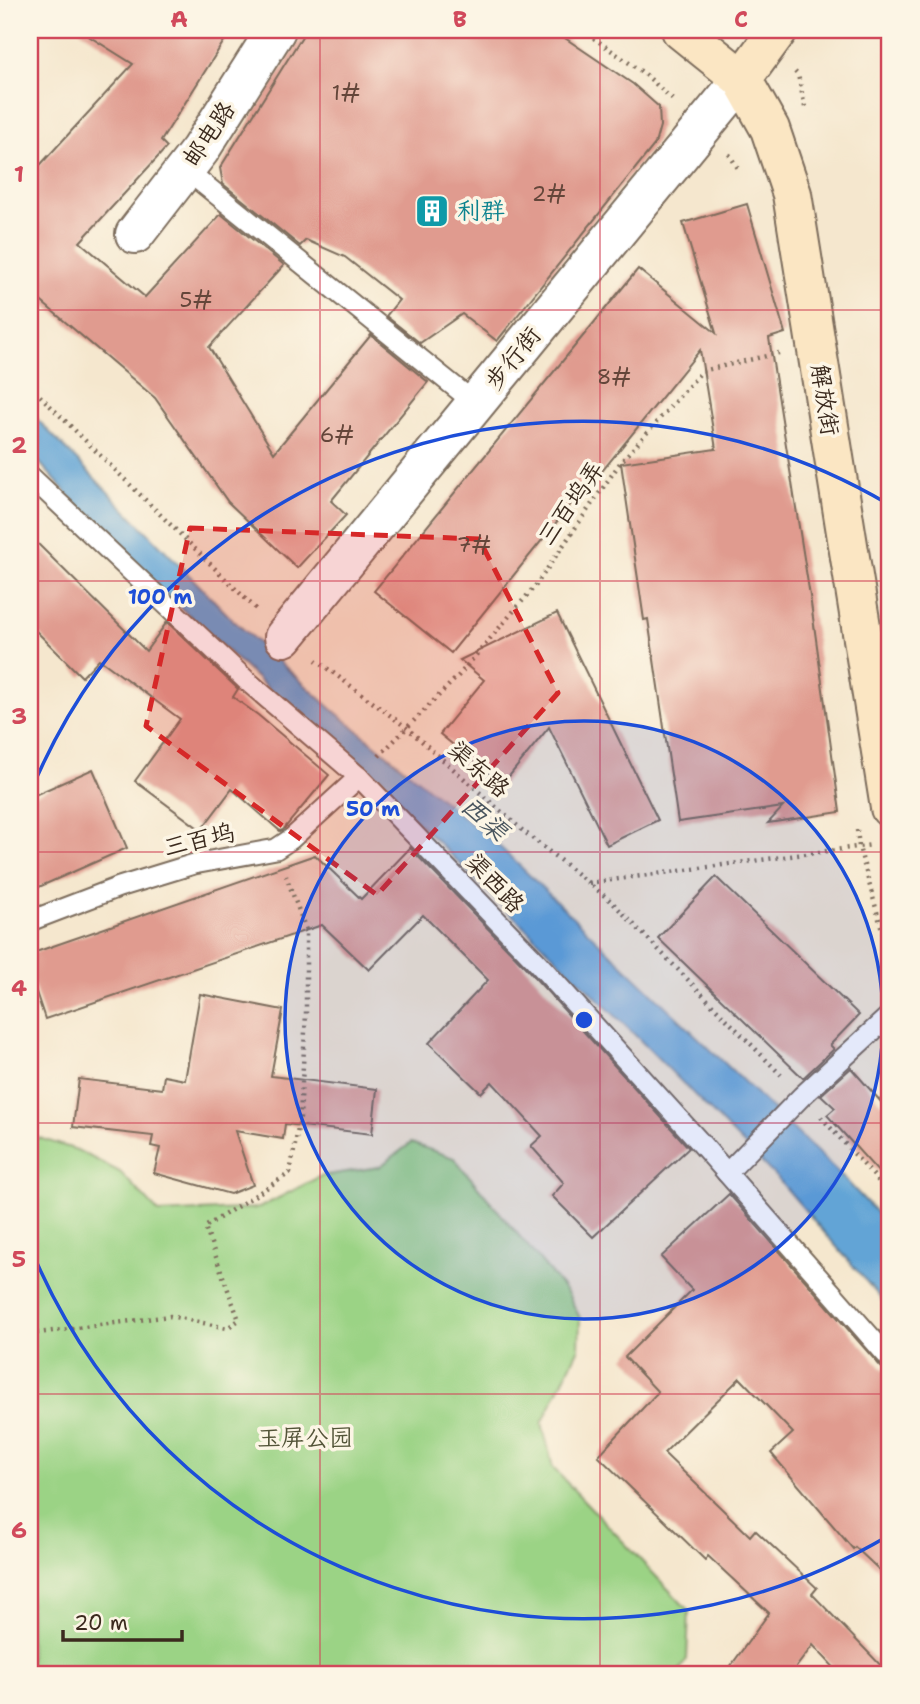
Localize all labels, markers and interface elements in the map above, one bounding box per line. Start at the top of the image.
text: A [170,4,188,34]
text: B [453,4,467,34]
text: C [734,4,748,34]
house number: 1# [332,79,360,107]
street label: 邮电路 [176,95,242,173]
text: 1 [14,159,24,189]
house number: 2# [532,180,566,208]
building icon: 利群 [413,192,451,230]
place label: 利群 [457,195,505,227]
house number: 5# [180,286,212,314]
street label: 步行街 [478,320,548,396]
street label: 解放街 [804,362,846,438]
house number: 8# [597,363,631,391]
house number: 6# [320,421,354,449]
text: 2 [11,430,27,460]
street label: 三百坞弄 [530,455,612,551]
house number: 7# [457,531,491,559]
text: 100 m [128,583,192,611]
text: 3 [11,701,27,731]
street label: 渠东路 [441,733,517,805]
water label: 西渠 [454,788,518,850]
text: 50 m [346,795,400,823]
street label: 三百坞 [160,816,238,864]
street label: 渠西路 [458,846,532,920]
text: 4 [11,973,27,1003]
centre of rings [572,1008,596,1032]
text: 5 [12,1244,26,1274]
park label: 玉屏公园 [257,1422,353,1454]
text: 6 [11,1515,27,1545]
scale bar [63,1599,182,1643]
text: 20 m [74,1609,128,1637]

